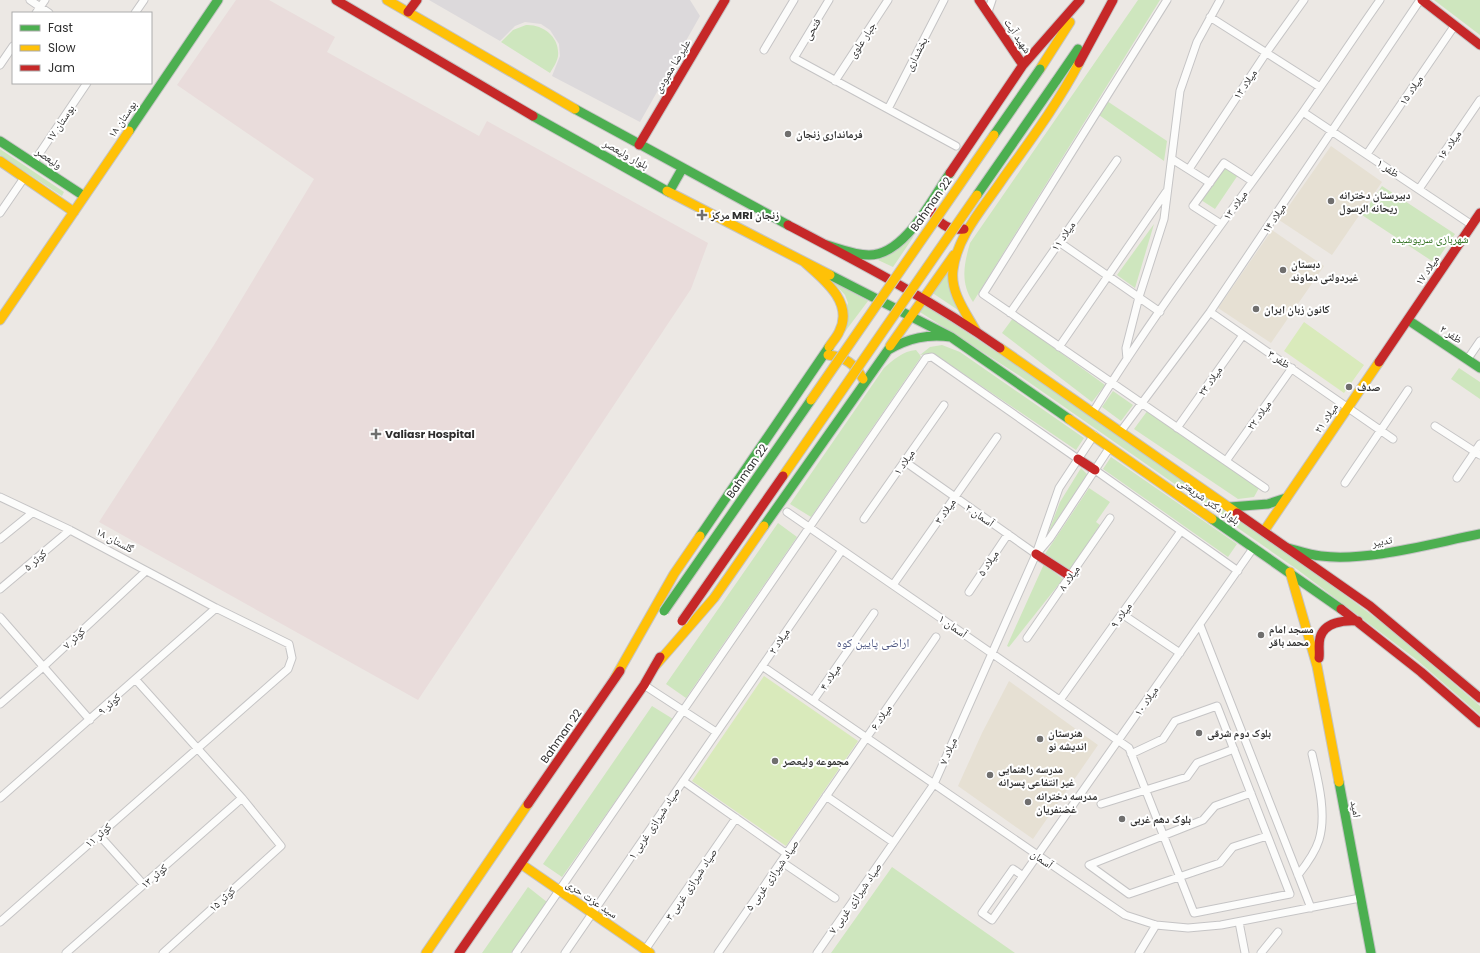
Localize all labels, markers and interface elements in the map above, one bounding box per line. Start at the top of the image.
legend [12,12,152,84]
street label: فتحی [799,15,825,43]
street label: شهید آیت [1000,15,1036,57]
text: Fast [48,19,73,36]
street label: جبار علوی [844,19,880,61]
street label: بخشداری [901,34,931,74]
street label: علیرضا معبودی [650,36,695,96]
text: Slow [48,39,76,56]
text: Jam [48,59,75,76]
street label: میلاد ۱۲ [1229,66,1261,102]
street label: میلاد ۱۵ [1395,72,1427,108]
street label: بوستان ۱۸ [104,97,140,141]
street label: بوستان ۱۷ [42,101,78,145]
place label: فرمانداری زنجان [796,126,863,142]
street label: میلاد ۱۶ [1433,127,1465,163]
marker: فرمانداری زنجان [783,129,793,139]
street label: بلوار ولیعصر [600,134,652,173]
street label: ولیعصر [32,143,65,173]
street label: ظفر ۱ [1374,155,1402,181]
street label: Bahman 22 [906,174,956,234]
street label: میلاد ۱۳ [1219,187,1251,223]
place label: دبیرستان دخترانه ریحانه الرسول [1339,187,1411,216]
marker: دبیرستان دخترانه ریحانه الرسول [1326,196,1336,206]
street label: میلاد ۱۴ [1258,200,1290,236]
place label: مرکز MRI زنجان [710,207,779,223]
marker: مرکز MRI زنجان [696,209,708,221]
street label: میلاد ۱۱ [1047,218,1079,254]
park label: شهربازی سرپوشیده [1391,231,1469,247]
street label: میلاد ۱۷ [1411,252,1443,288]
place label: دبستان غیردولتی دماوند [1291,256,1359,285]
marker: دبستان غیردولتی دماوند [1278,265,1288,275]
place label: کانون زبان ایران [1264,301,1330,317]
marker: کانون زبان ایران [1251,304,1261,314]
street label: ظفر ۲ [1437,321,1465,347]
street label: ظفر ۳ [1265,346,1293,372]
street label: میلاد ۲۳ [1194,363,1226,399]
place label: صدف [1357,379,1381,395]
marker: صدف [1344,382,1354,392]
street label: میلاد ۲۲ [1243,397,1275,433]
street label: میلاد ۲۱ [1310,400,1342,436]
place label: Valiasr Hospital [385,426,475,442]
marker: Valiasr Hospital [370,428,382,440]
street label: Bahman 22 [722,441,772,501]
street label: میلاد ۱ [889,446,919,478]
street label: بلوار دکتر شریعتی [1175,474,1243,528]
street label: میلاد ۳ [930,495,960,527]
street label: آسمان ۲ [962,499,998,531]
street label: گلستان ۱۸ [93,523,137,557]
street label: تدبیر [1370,531,1394,551]
street label: کوثر ۵ [20,545,50,575]
street label: میلاد ۵ [973,547,1003,579]
street label: میلاد ۸ [1054,562,1084,594]
street label: میلاد ۹ [1106,599,1136,631]
street label: آسمان ۱ [935,610,971,642]
place label: مسجد امام محمد باقر [1268,621,1314,650]
street label: کوثر ۷ [59,623,89,653]
street label: میلاد ۲ [764,625,794,657]
marker: مسجد امام محمد باقر [1256,630,1266,640]
district label: اراضی پایین کوه [837,634,909,651]
street label: میلاد ۴ [815,661,845,693]
street label: میلاد ۱۰ [1130,683,1162,719]
street label: کوثر ۹ [94,689,124,719]
street label: میلاد ۶ [866,701,896,733]
street label: Bahman 22 [536,706,586,766]
place label: هنرستان اندیشه نو [1048,725,1087,754]
place label: بلوک دوم شرقی [1207,725,1271,741]
marker: بلوک دوم شرقی [1194,728,1204,738]
marker: هنرستان اندیشه نو [1035,734,1045,744]
street label: میلاد ۷ [935,735,961,767]
place label: مجموعه ولیعصر [782,753,849,769]
marker: مجموعه ولیعصر [770,756,780,766]
place label: مدرسه راهنمایی غیر انتفاعی پسرانه [998,761,1075,790]
marker: مدرسه راهنمایی غیر انتفاعی پسرانه [985,770,995,780]
street label: صیاد شیرازی غربی ۱ [624,784,684,862]
place label: مدرسه دخترانه غضنفریان [1036,788,1097,817]
marker: مدرسه دخترانه غضنفریان [1023,797,1033,807]
street label: امید [1347,799,1365,819]
place label: بلوک دهم غربی [1130,811,1191,827]
marker: بلوک دهم غربی [1117,814,1127,824]
street label: کوثر ۱۱ [81,819,115,851]
street label: صیاد شیرازی غربی ۵ [741,836,803,914]
street label: صیاد شیرازی غربی ۳ [661,845,721,923]
street label: آسمان [1028,846,1056,872]
street label: صیاد شیرازی غربی ۷ [824,859,886,937]
street label: کوثر ۱۳ [137,860,171,892]
street label: سید عزت حری [563,876,621,922]
street label: ۱۵ کوثر [205,882,239,915]

